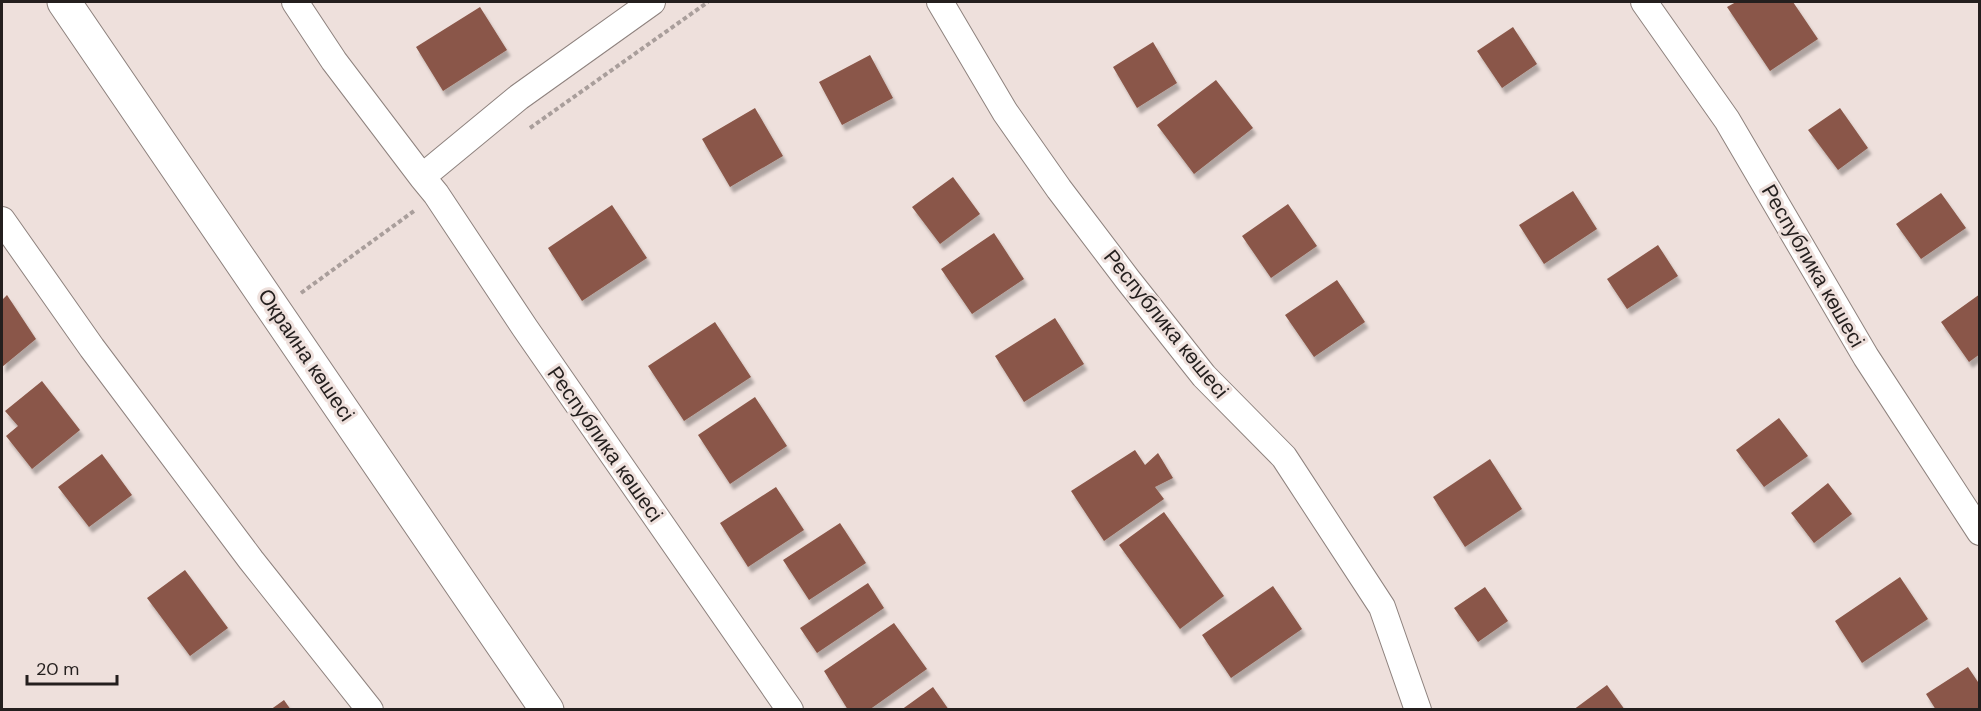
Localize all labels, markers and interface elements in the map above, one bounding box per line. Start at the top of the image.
street label: Республика көшесі [1755,179,1871,353]
street label: Республика көшесі [1097,244,1235,404]
street label: Окраина көшесі [251,283,361,427]
street label: Республика көшесі [541,361,669,527]
scale bar [27,648,117,686]
text: 20 m [36,657,79,681]

